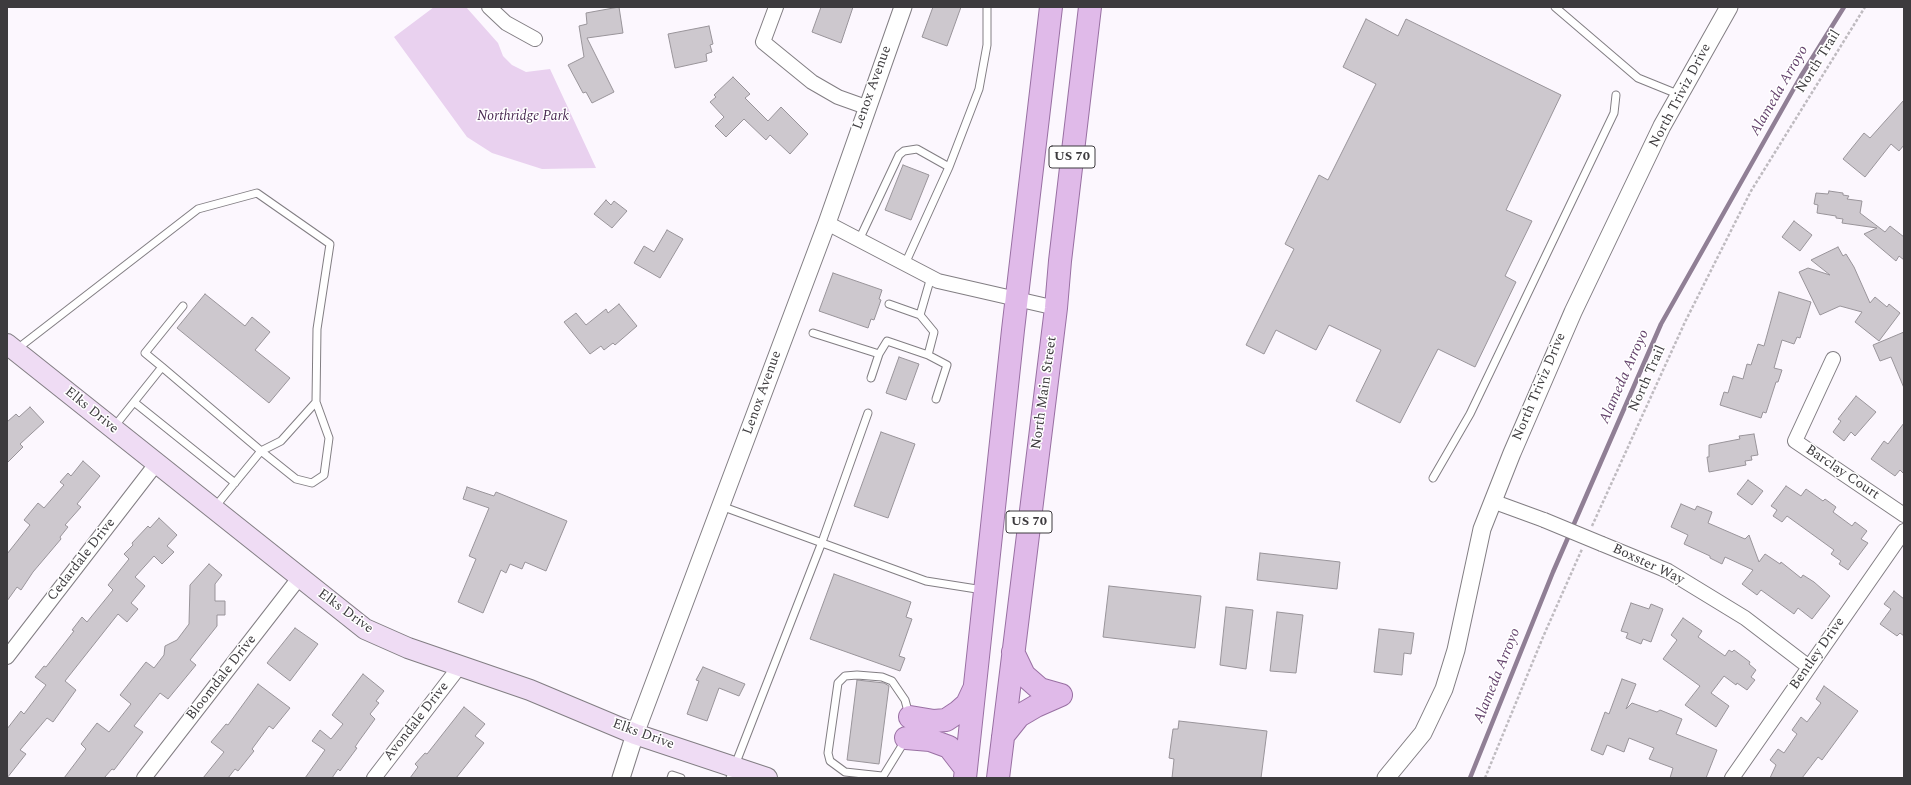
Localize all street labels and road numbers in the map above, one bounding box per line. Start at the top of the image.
street label: North Trail [1793,27,1845,97]
street label: North Triviz Drive [1646,41,1716,151]
street label: Lenox Avenue [850,44,896,132]
road number: US 70 [1049,146,1095,168]
street label: North Triviz Drive [1510,331,1570,443]
street label: North Main Street [1029,335,1061,451]
street label: North Trail [1626,343,1670,415]
street label: Lenox Avenue [740,349,786,437]
street label: Elks Drive [61,384,121,438]
street label: Barclay Court [1802,442,1882,504]
road number: US 70 [1006,511,1052,533]
street label: Cedardale Drive [44,515,120,605]
street label: Boxster Way [1609,541,1687,589]
street label: Elks Drive [314,586,376,638]
street label: Bentley Drive [1787,615,1849,693]
street label: Bloomdale Drive [183,632,261,724]
street label: Avondale Drive [381,679,453,765]
street label: Elks Drive [610,716,676,754]

